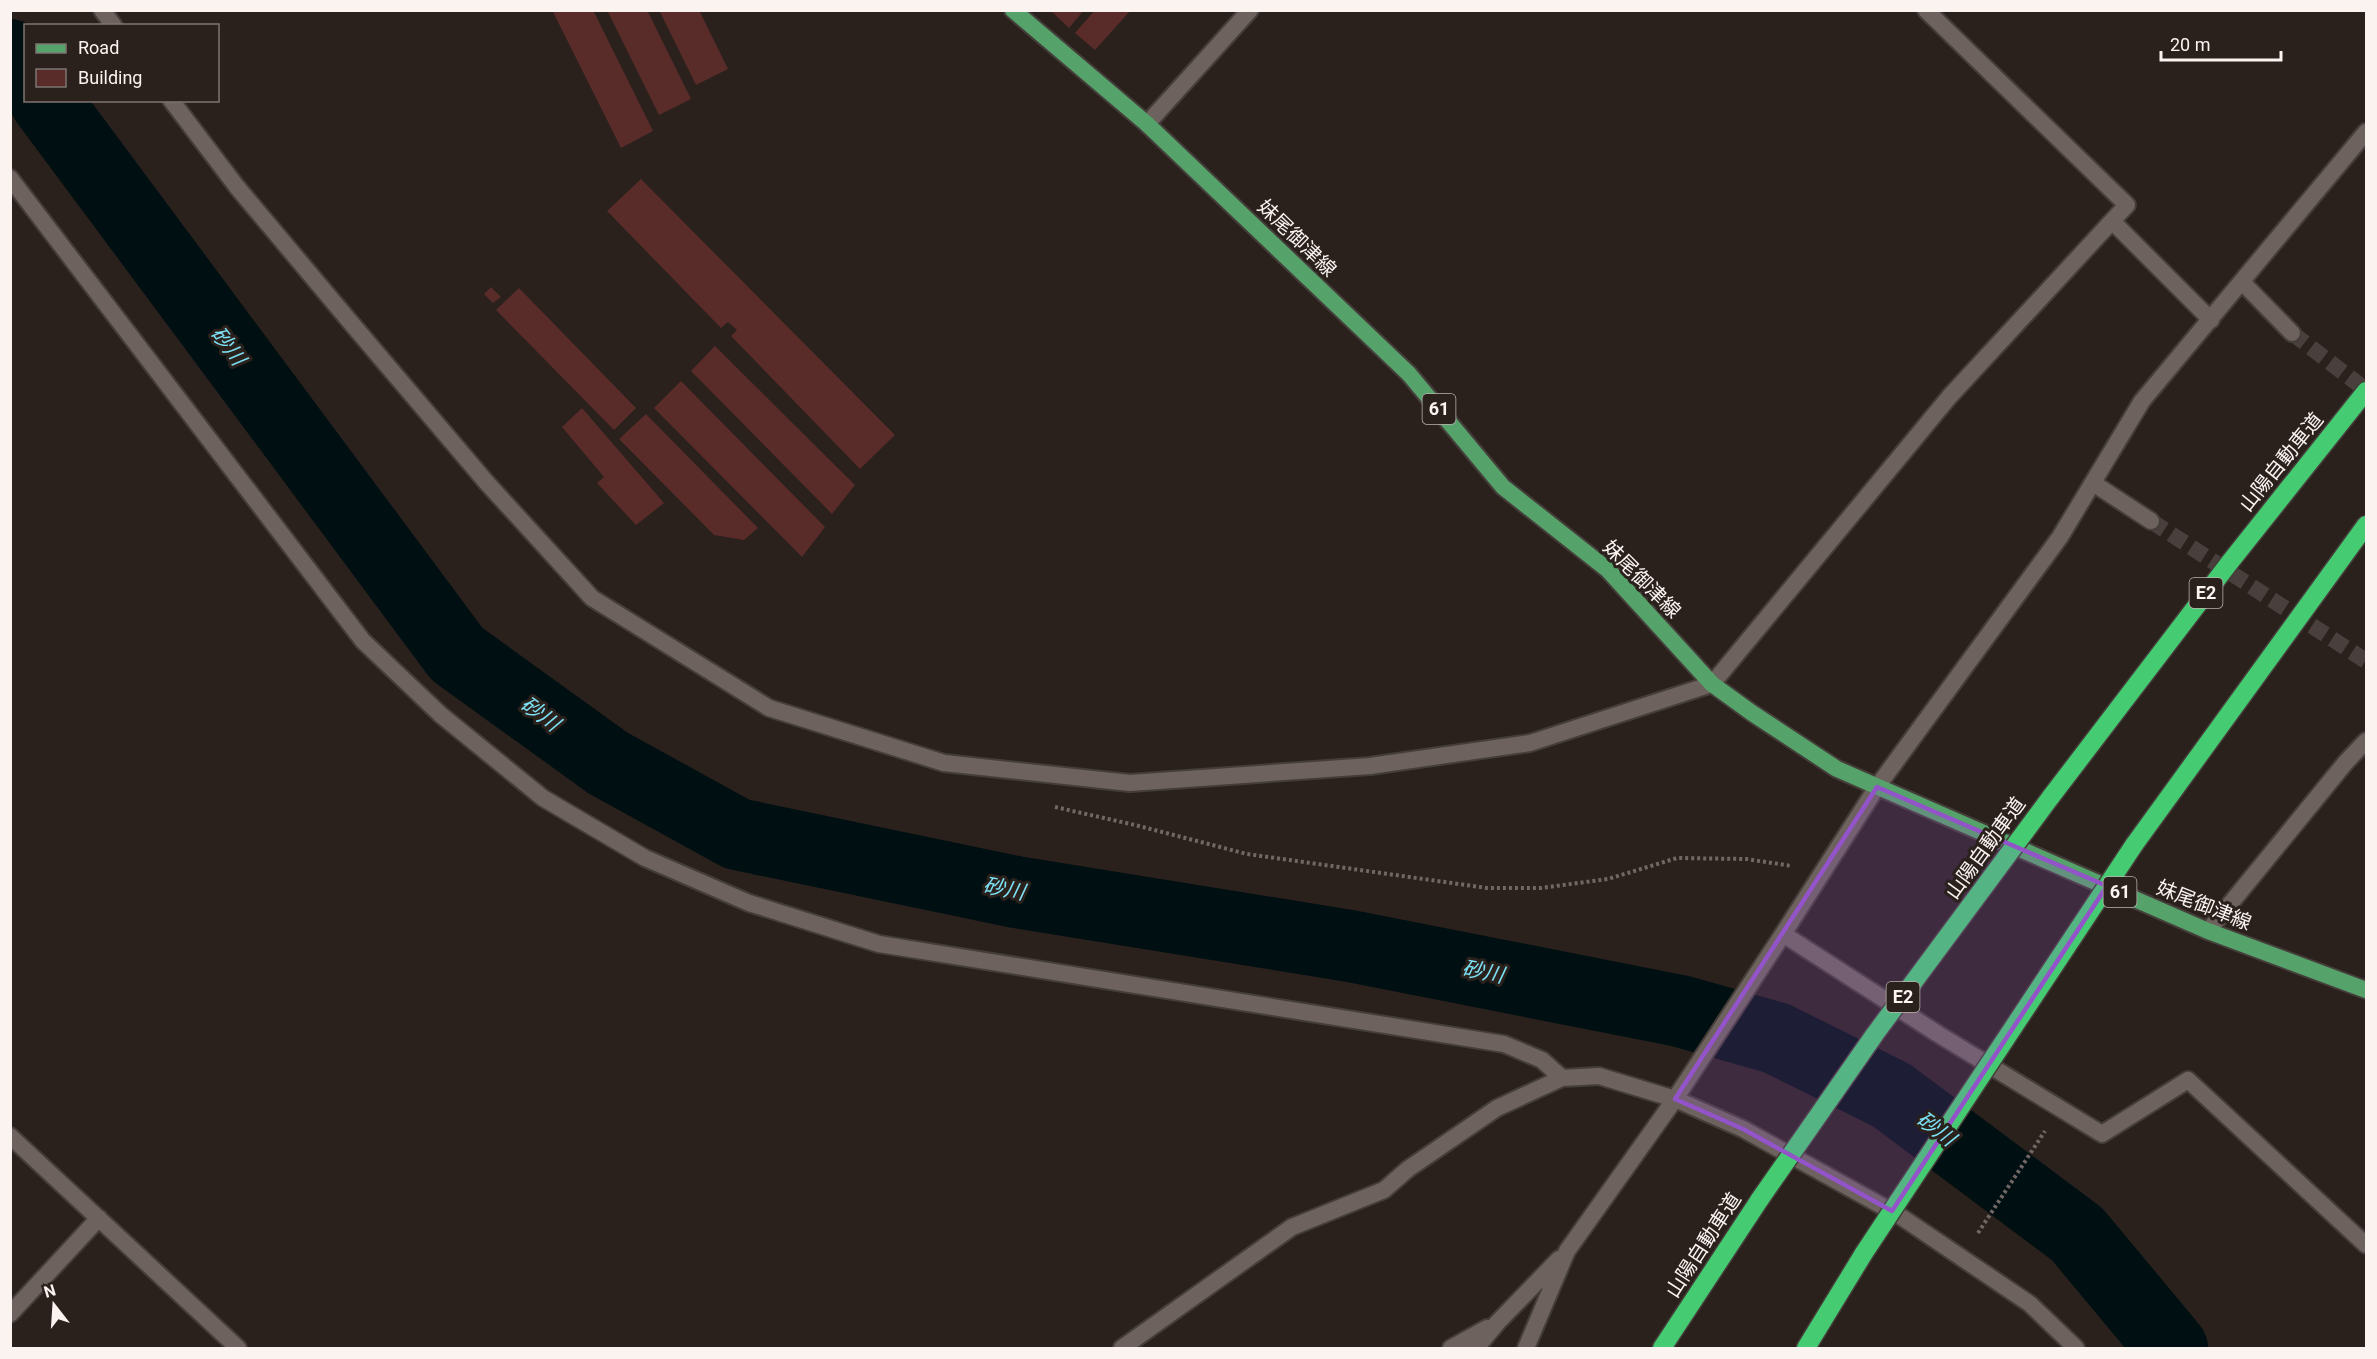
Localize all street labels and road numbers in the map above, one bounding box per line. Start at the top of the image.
street label: 妹尾御津線 [1253,195,1341,281]
road number: 61 [1422,394,1456,424]
street label: 山陽自動車道 [2234,408,2328,516]
street label: 妹尾御津線 [1598,535,1686,623]
road number: E2 [2190,578,2222,608]
street label: 山陽自動車道 [1940,792,2030,904]
street label: 妹尾御津線 [2153,875,2255,935]
road number: 61 [2104,877,2136,907]
road number: E2 [1886,982,1920,1012]
street label: 山陽自動車道 [1660,1188,1746,1302]

